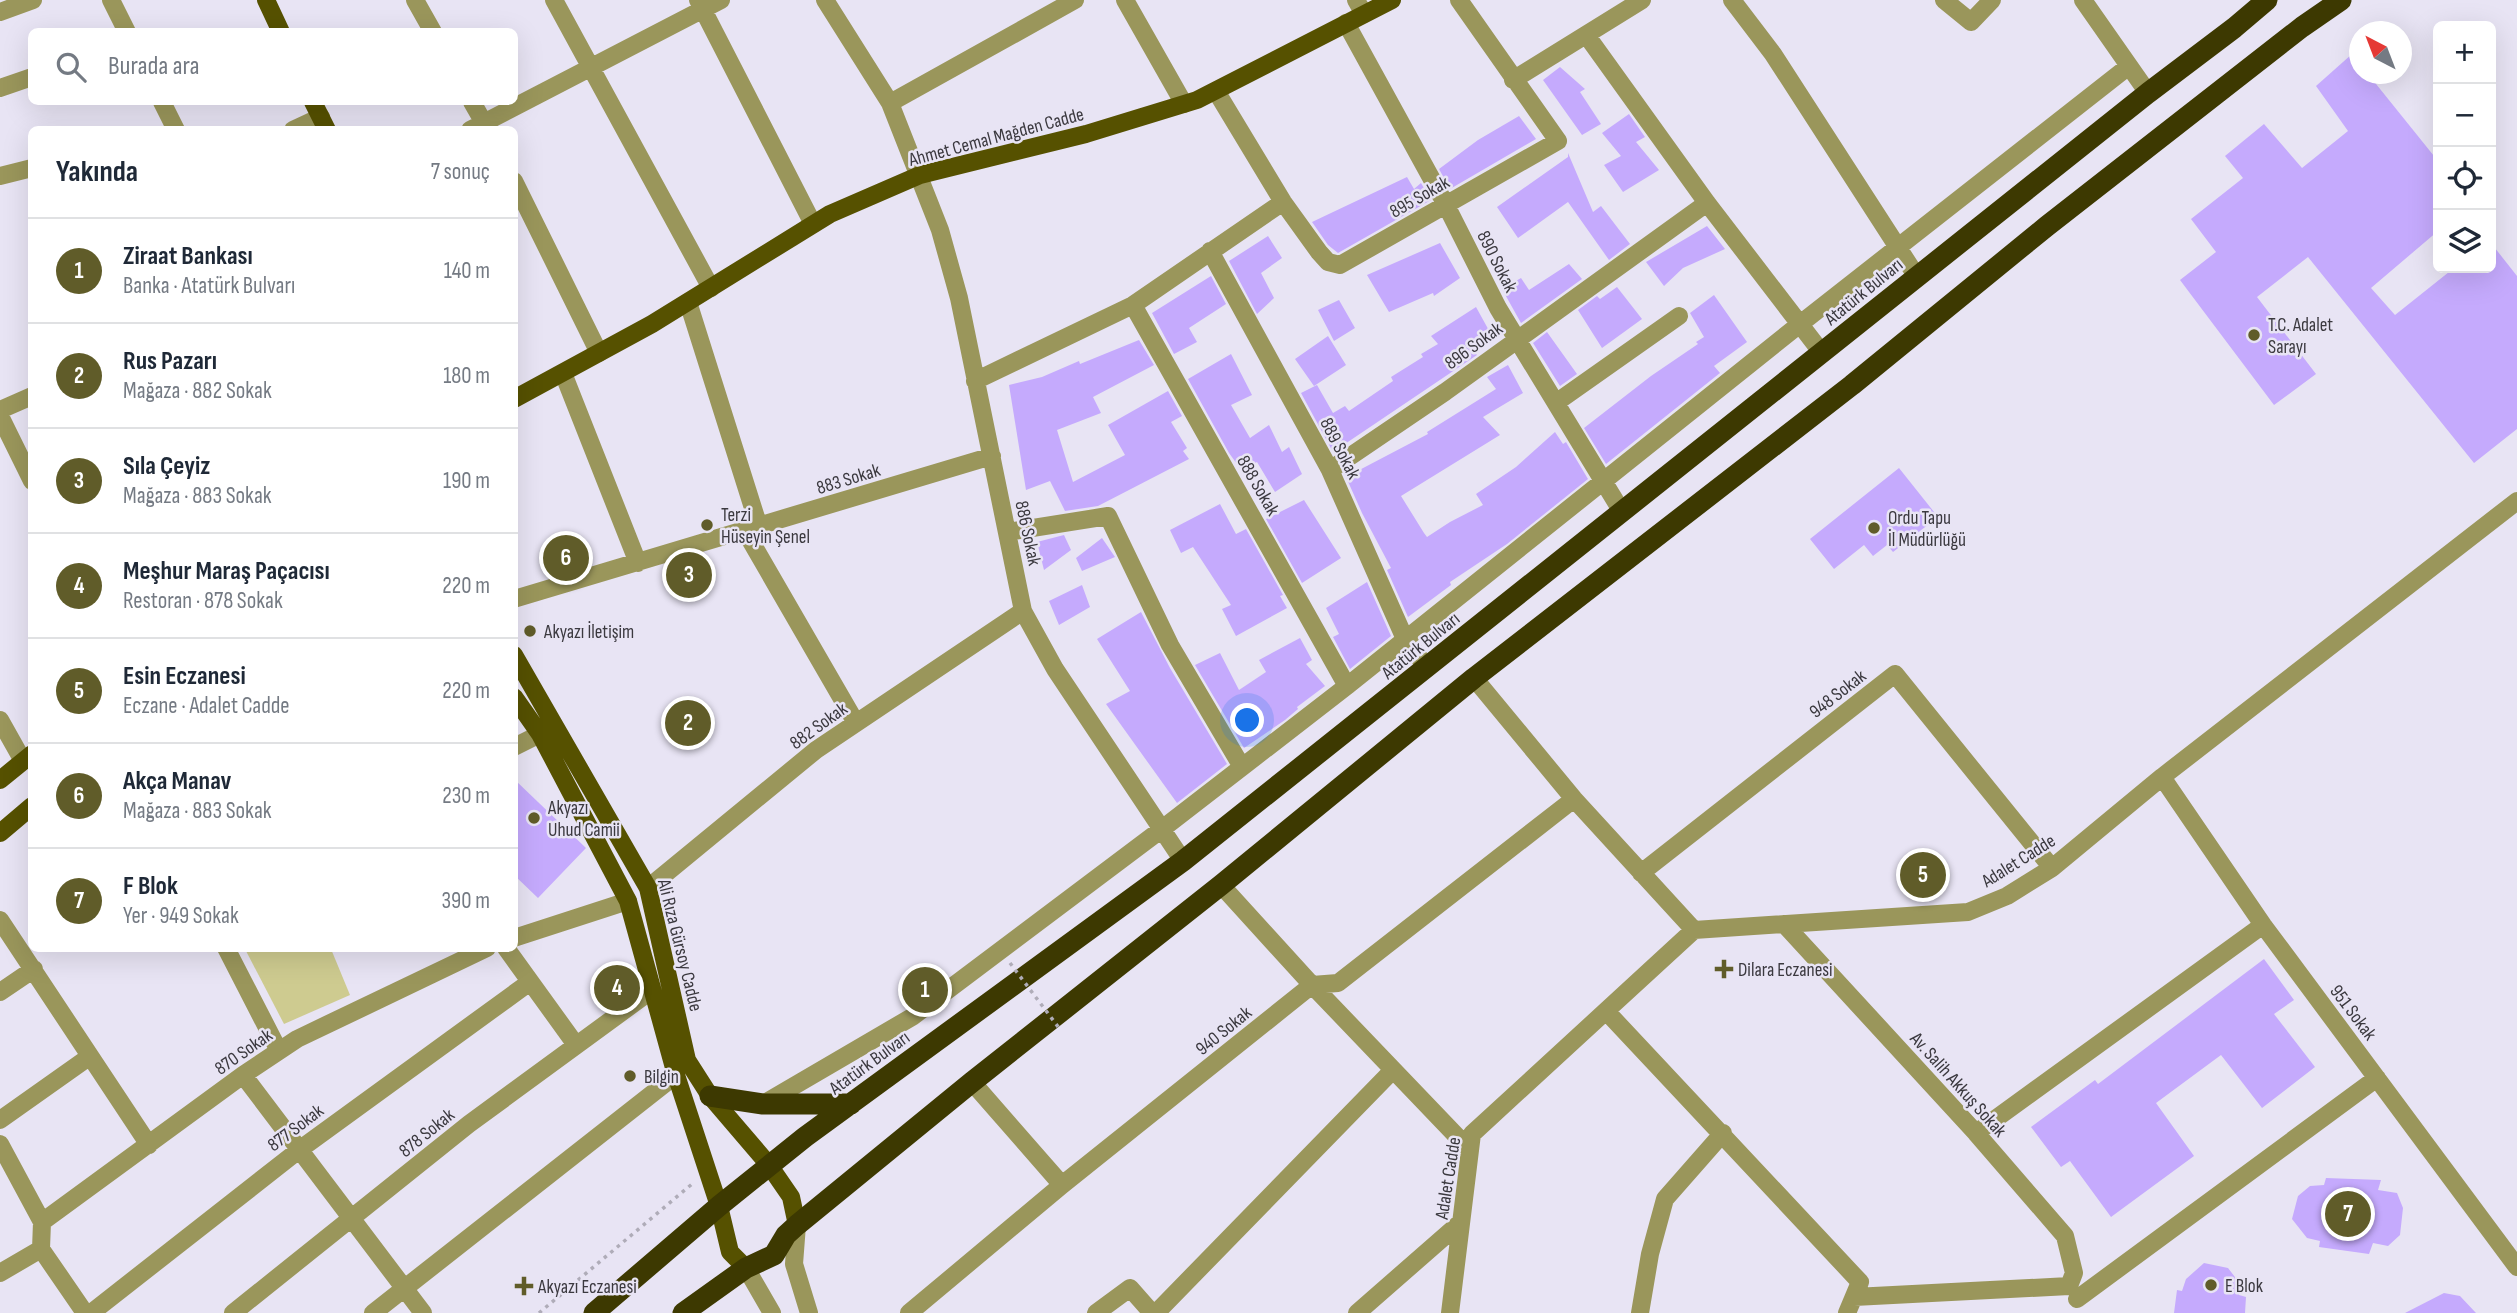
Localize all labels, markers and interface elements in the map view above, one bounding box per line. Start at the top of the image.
north arrow [2349,21,2412,84]
map controls [2433,21,2496,273]
button: + [2433,21,2496,84]
search box [28,28,518,105]
icon: search [52,48,90,86]
text: Burada ara [108,51,200,82]
button: − [2433,84,2496,147]
street label: Ahmet Cemal Mağden Cadde [905,103,1086,172]
button: locate [2433,147,2496,210]
text: Yakında [56,154,138,190]
text: 7 sonuç [431,158,490,186]
street label: 895 Sokak [1386,171,1454,224]
button: layers [2433,210,2496,273]
street label: 890 Sokak [1471,227,1522,297]
text: Ziraat Bankası [123,241,253,272]
street label: Atatürk Bulvarı [1819,254,1908,331]
text: 1 [74,257,84,285]
text: 140 m [444,257,490,285]
text: Banka · Atatürk Bulvarı [123,272,295,300]
place label: T.C. Adalet Sarayı [2268,314,2333,359]
street label: 896 Sokak [1440,317,1508,375]
marker: T.C. Adalet Sarayı [2246,327,2262,343]
text: Rus Pazarı [123,346,217,377]
text: 2 [74,362,84,390]
text: 180 m [443,362,490,390]
text: Mağaza · 882 Sokak [123,377,272,405]
street label: 889 Sokak [1314,414,1365,484]
text: Sıla Çeyiz [123,451,210,482]
street label: 888 Sokak [1231,451,1284,521]
street label: 883 Sokak [814,459,884,500]
text: 3 [74,467,84,495]
text: 190 m [443,467,490,495]
text: Mağaza · 883 Sokak [123,482,272,510]
street label: 886 Sokak [1009,499,1046,569]
place label: Terzi Hüseyin Şenel [721,504,810,549]
place label: Ordu Tapu İl Müdürlüğü [1888,507,1966,552]
marker: Terzi Hüseyin Şenel [699,517,715,533]
marker: Ordu Tapu İl Müdürlüğü [1866,520,1882,536]
pin: 6 [543,532,589,584]
pin: 3 [666,549,712,601]
text: Meşhur Maraş Paçacısı [123,556,330,587]
text: 4 [74,572,84,600]
text: 220 m [442,572,490,600]
text: Restoran · 878 Sokak [123,587,283,615]
street label: Atatürk Bulvarı [1376,608,1465,685]
place label: Akyazı İletişim [543,621,634,644]
marker: Akyazı İletişim [522,623,538,639]
text: Esin Eczanesi [123,661,246,692]
street label: 948 Sokak [1805,664,1871,723]
text: 5 [74,677,84,705]
text: 220 m [442,677,490,705]
text: Eczane · Adalet Cadde [123,692,290,720]
pin: 2 [665,697,711,749]
street label: 882 Sokak [786,697,853,755]
your location [1230,703,1264,737]
text: Akça Manav [123,766,231,797]
text: 6 [74,782,84,810]
text: 230 m [442,782,490,810]
text: Mağaza · 883 Sokak [123,797,272,825]
place label: Akyazı Uhud Camii [547,797,620,842]
marker: Akyazı Uhud Camii [526,810,542,826]
street label: Adalet Cadde [1977,830,2060,893]
pin: 5 [1900,849,1946,901]
text: F Blok [123,871,178,902]
street label: Ali Rıza Gürsoy Cadde [652,876,707,1014]
text: 7 [74,887,84,915]
text: 390 m [441,887,490,915]
text: Yer · 949 Sokak [123,902,239,930]
place label: Dilara Eczanesi [1738,959,1833,982]
marker: Dilara Eczanesi [1716,961,1732,977]
pin: 4 [594,962,640,1014]
pin: 1 [902,964,948,1016]
street label: 951 Sokak [2324,981,2382,1046]
street label: 940 Sokak [1191,1001,1257,1061]
street label: 870 Sokak [211,1024,278,1080]
street label: Atatürk Bulvarı [824,1026,915,1101]
street label: Av. Salih Akkuş Sokak [1904,1027,2012,1143]
place label: Bilgin [644,1066,679,1089]
marker: Bilgin [622,1068,638,1084]
street label: 877 Sokak [263,1099,329,1157]
street label: 878 Sokak [394,1103,460,1163]
street label: Adalet Cadde [1430,1136,1466,1222]
pin: 7 [2325,1188,2371,1240]
place label: E Blok [2225,1275,2264,1298]
place label: Akyazı Eczanesi [537,1276,637,1299]
marker: E Blok [2203,1277,2219,1293]
marker: Akyazı Eczanesi [516,1278,532,1294]

